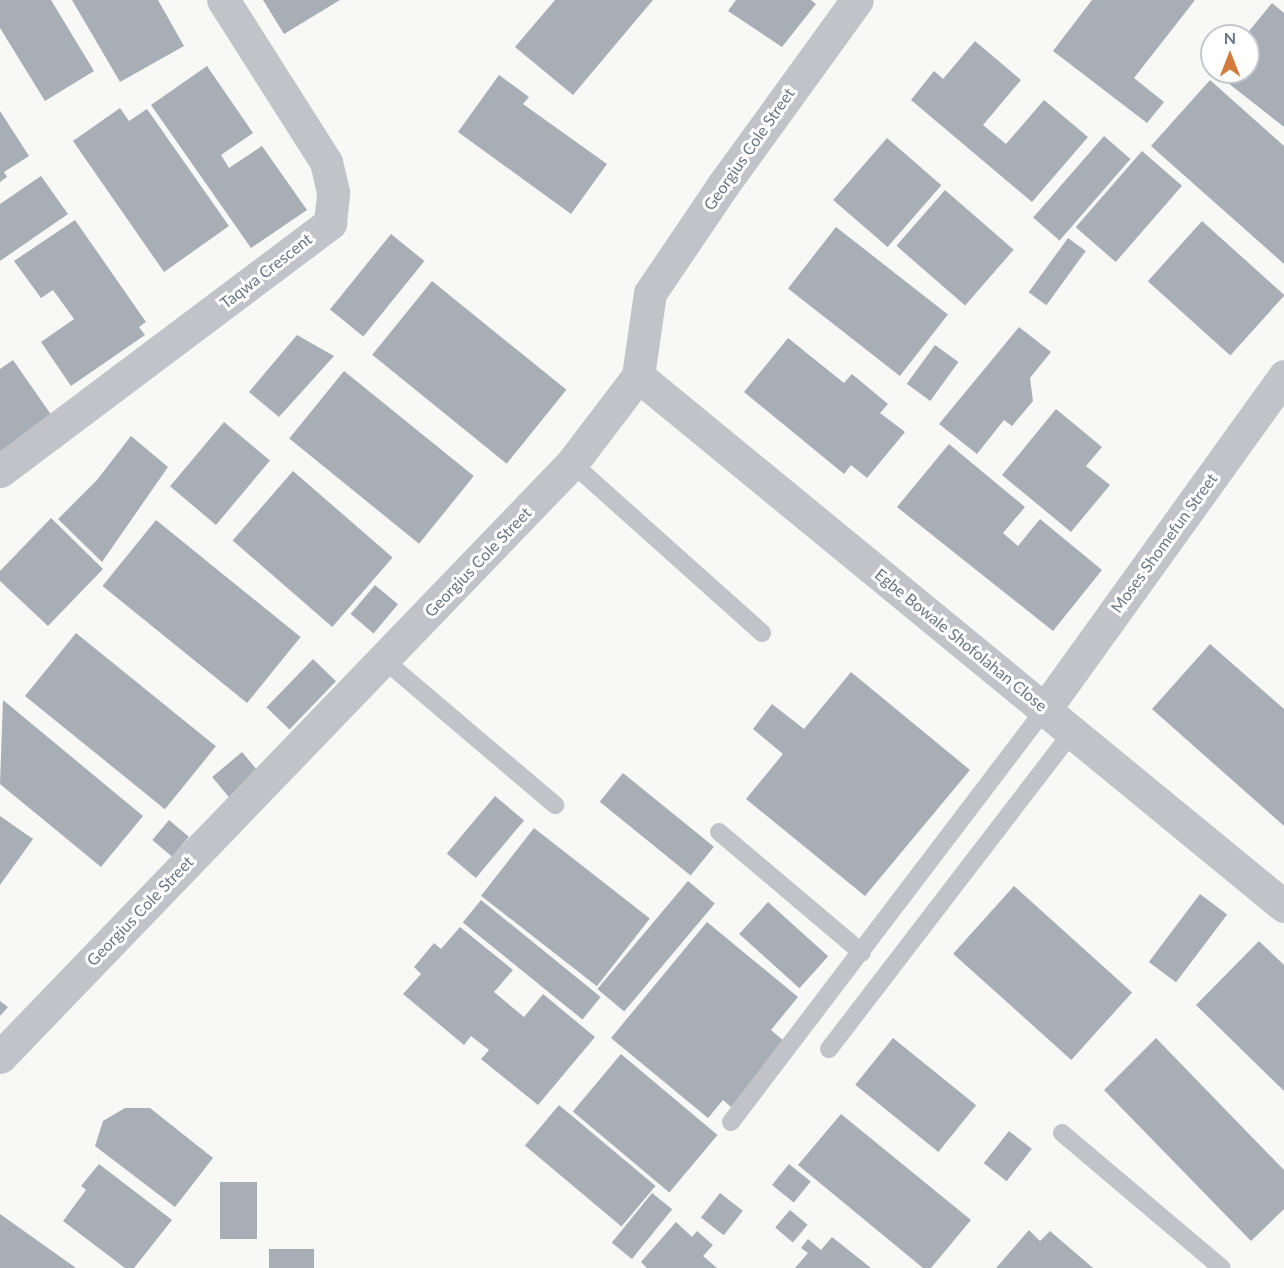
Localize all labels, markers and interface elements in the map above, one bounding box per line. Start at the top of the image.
north arrow [1200,24,1260,84]
text: N [1224,28,1236,47]
street label: Georgius Cole Street [700,84,798,214]
street label: Taqwa Crescent [216,229,316,313]
street label: Moses Shomefun Street [1107,469,1221,617]
street label: Georgius Cole Street [421,503,535,621]
street label: Egbe Bowale Shofolahan Close [871,565,1051,715]
street label: Georgius Cole Street [83,852,197,970]

